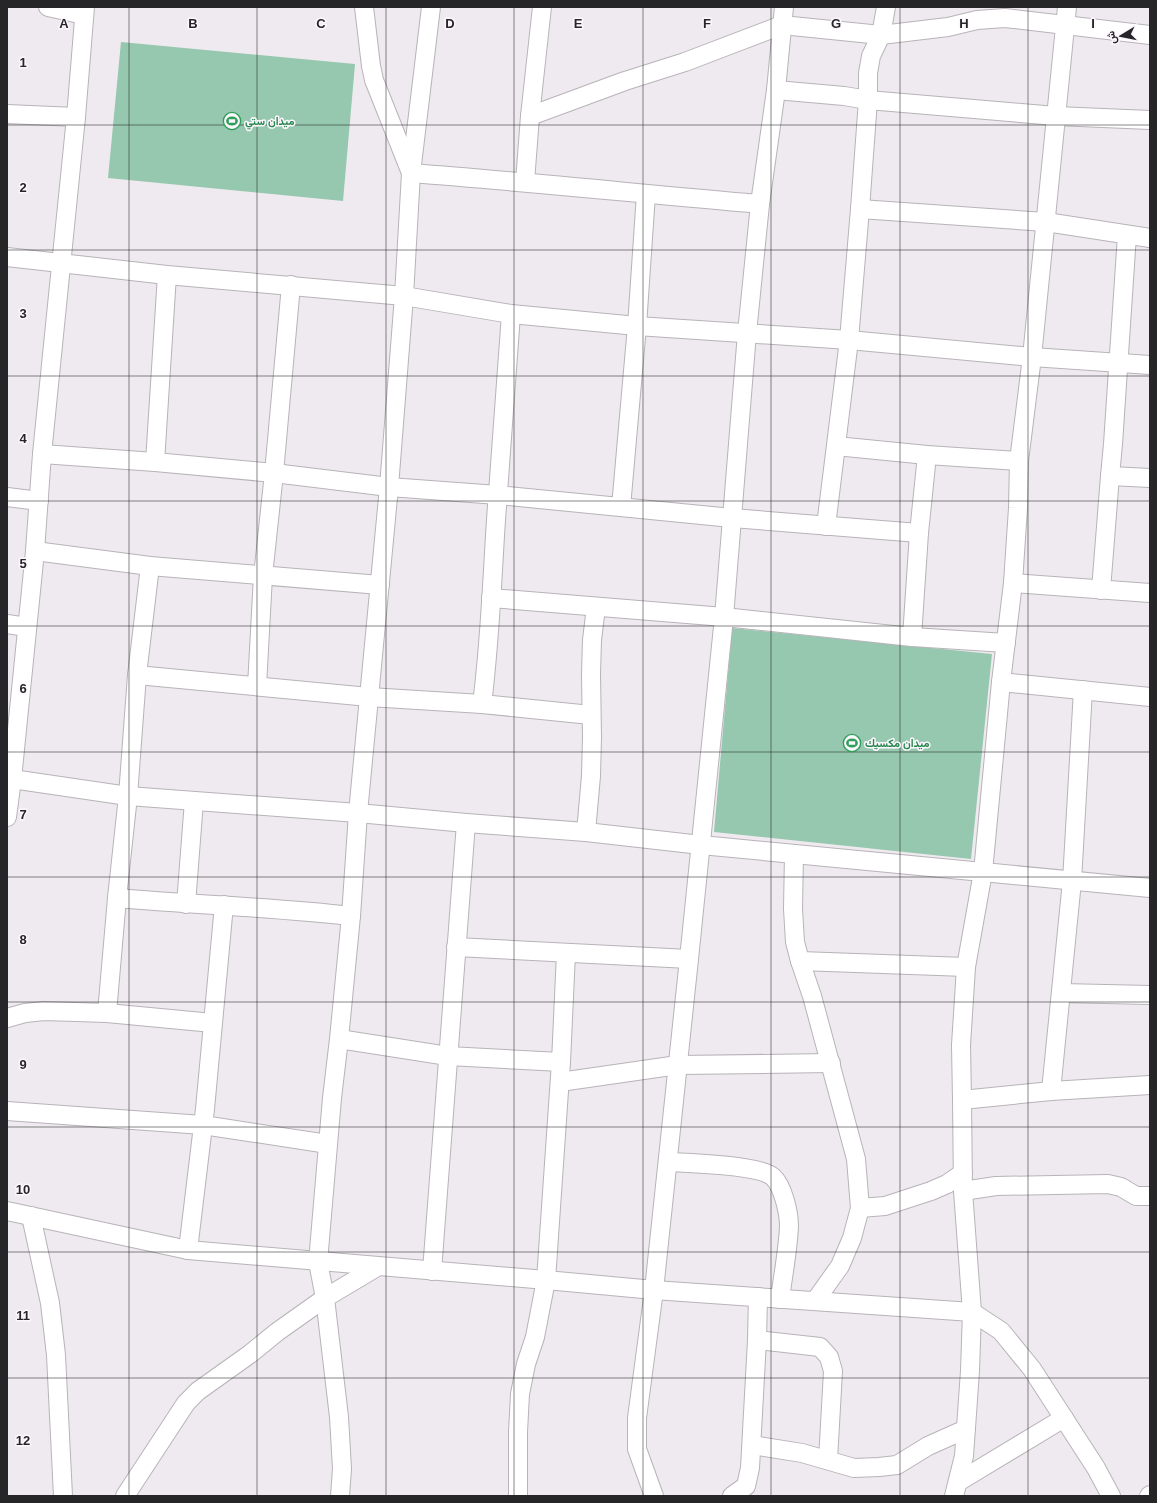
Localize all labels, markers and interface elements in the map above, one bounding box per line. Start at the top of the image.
text: A [59,16,69,31]
text: B [188,16,198,31]
text: C [316,16,326,31]
text: D [445,16,455,31]
text: E [574,16,583,31]
text: F [703,16,711,31]
text: G [831,16,841,31]
text: H [959,16,969,31]
text: I [1091,16,1095,31]
north arrow [1101,16,1141,56]
text: ش [1104,30,1119,45]
text: 1 [19,55,27,70]
sports icon: ميدان ستي [222,111,242,131]
place label: ميدان ستي [245,115,294,130]
text: 2 [19,180,27,195]
text: 3 [19,306,27,321]
text: 4 [19,431,27,446]
text: 5 [19,556,27,571]
text: 6 [19,681,27,696]
sports icon: ميدان مكسيك [842,733,862,753]
place label: ميدان مكسيك [865,737,929,750]
text: 7 [19,807,27,822]
text: 8 [19,932,27,947]
text: 9 [19,1057,27,1072]
text: 10 [16,1182,30,1197]
text: 11 [16,1308,30,1323]
text: 12 [16,1433,30,1448]

